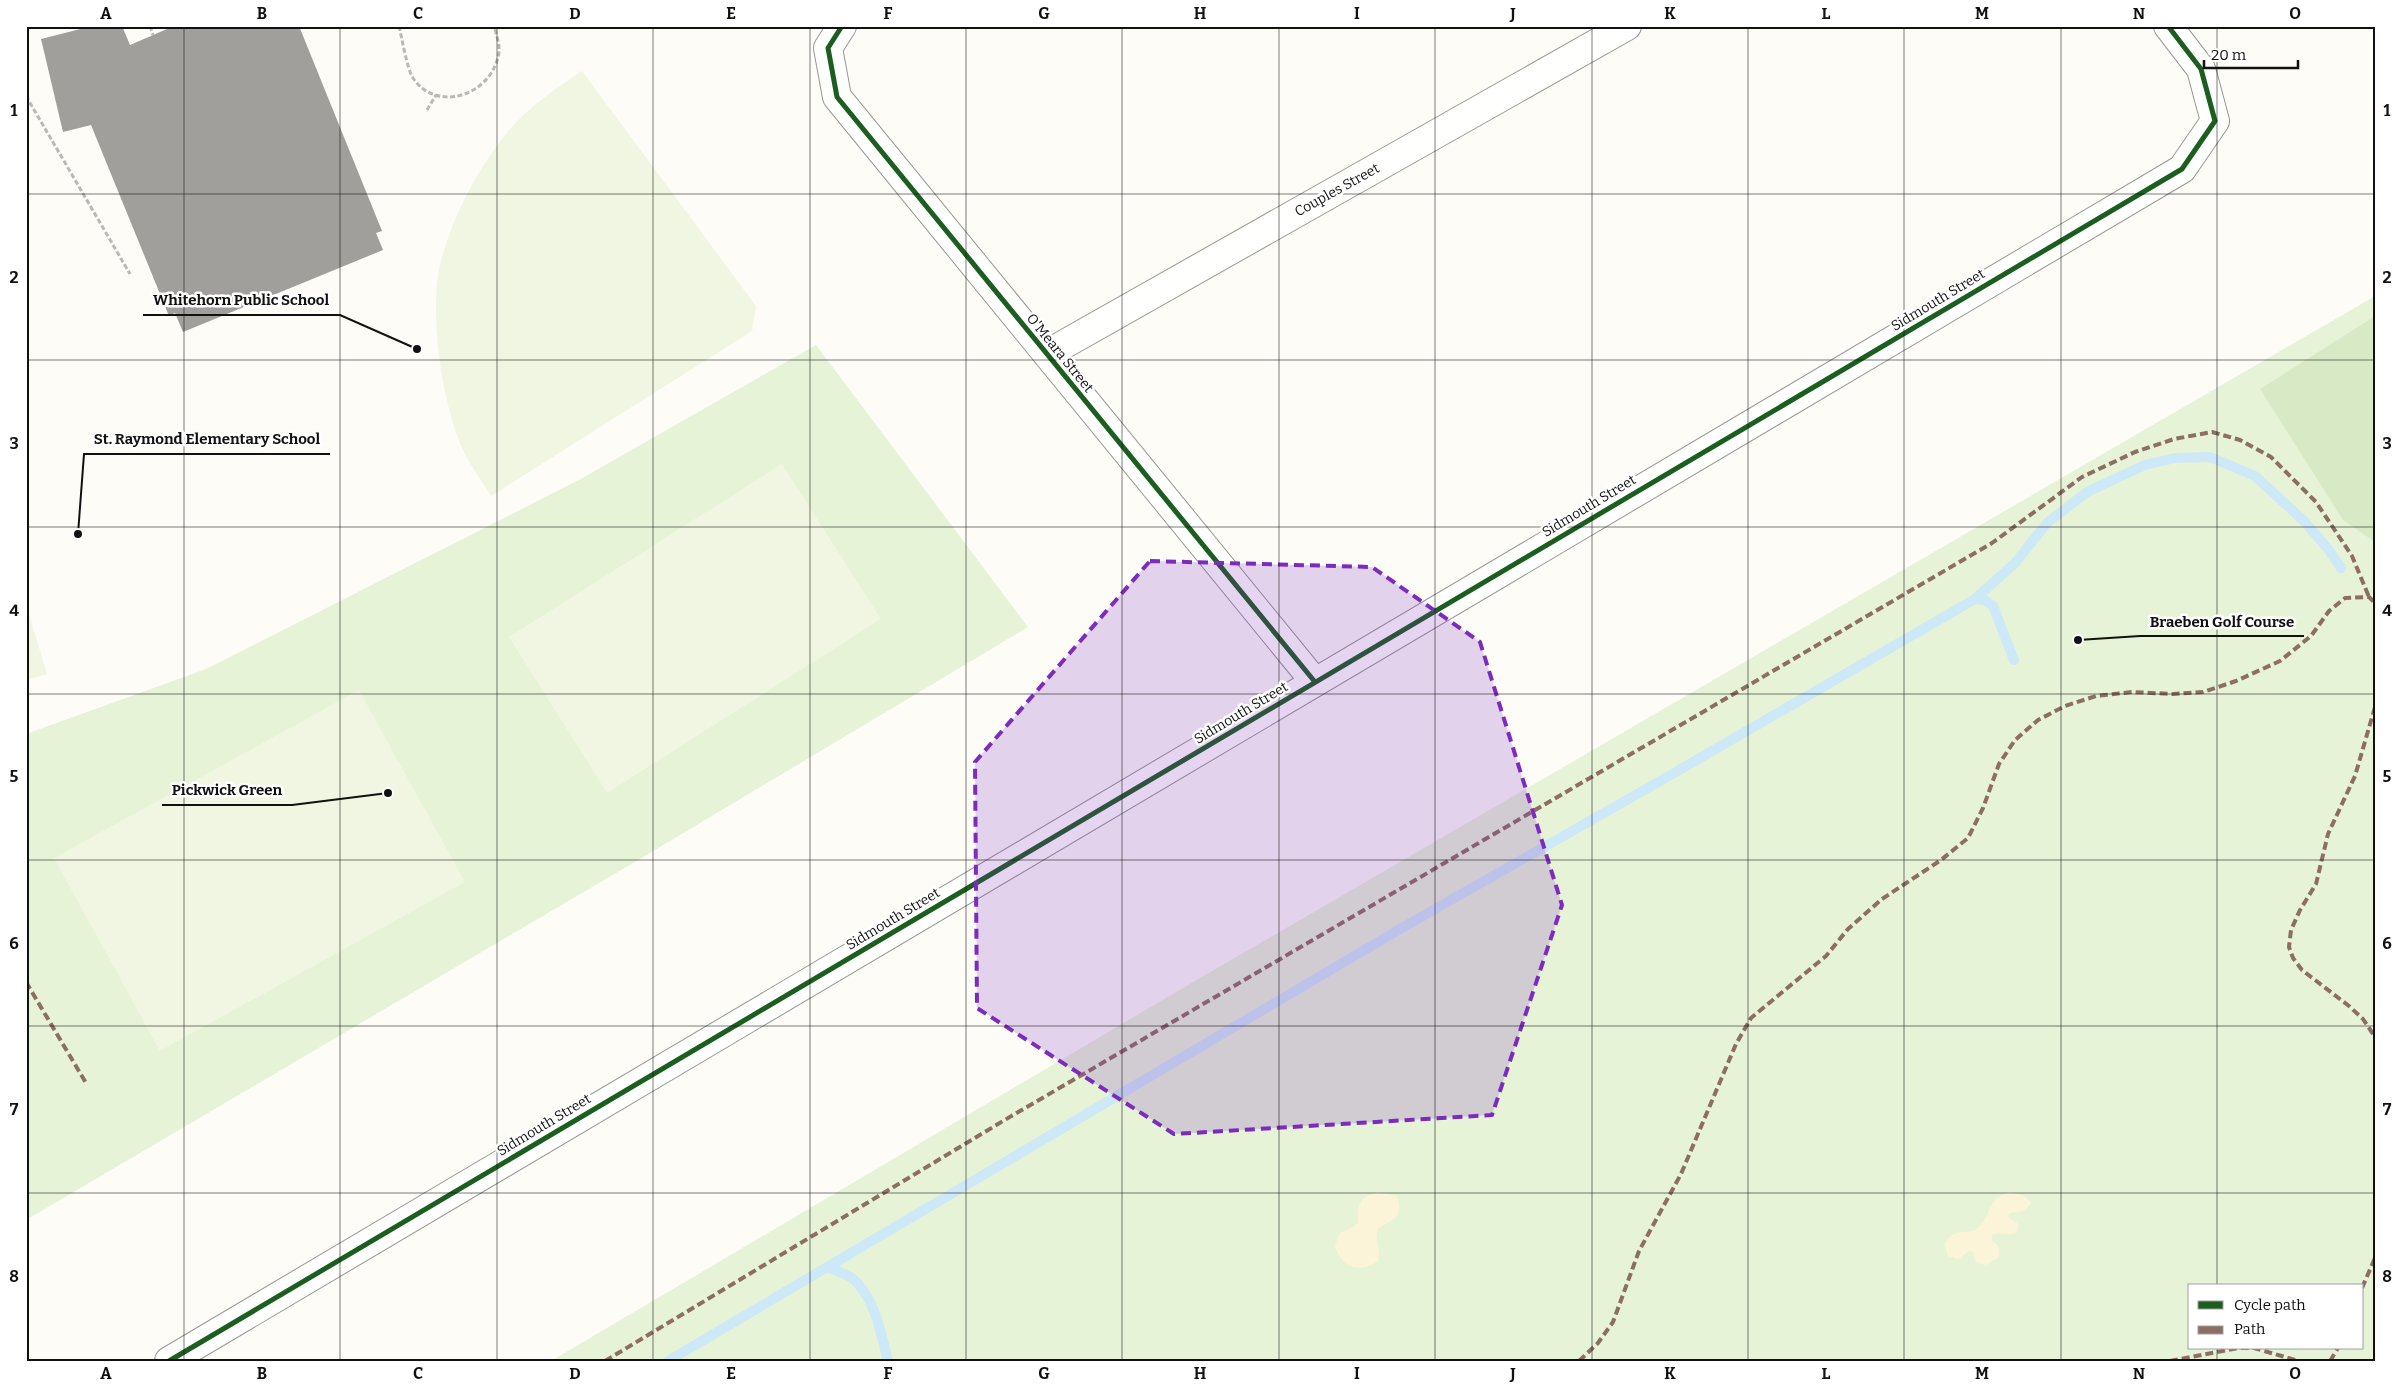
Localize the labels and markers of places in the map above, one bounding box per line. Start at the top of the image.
callout: Whitehorn Public School [143,285,340,315]
callout: St. Raymond Elementary School [84,424,330,454]
callout: Braeben Golf Course [2140,606,2304,636]
callout: Pickwick Green [162,775,292,805]

